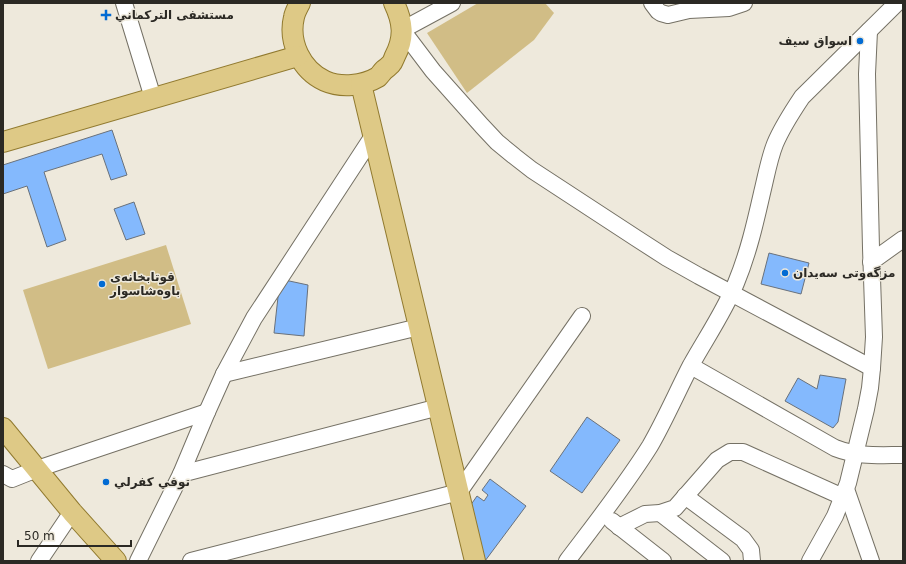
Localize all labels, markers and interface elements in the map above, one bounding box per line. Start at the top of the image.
place label: مستشفى التركماني [115,8,234,22]
marker: مستشفى التركماني [100,9,112,21]
place label: اسواق سيف [779,34,852,49]
marker: اسواق سيف [855,36,865,46]
place label: مزگەوتی سەیدان [793,266,895,281]
marker: مزگەوتی سەیدان [780,268,790,278]
place label: قوتابخانەی باوەشاسوار [109,270,180,299]
marker: قوتابخانەی باوەشاسوار [97,279,107,289]
place label: توفي كفرلي [114,475,190,490]
marker: توفي كفرلي [101,477,111,487]
scale bar [18,522,131,548]
text: 50 m [24,529,55,543]

